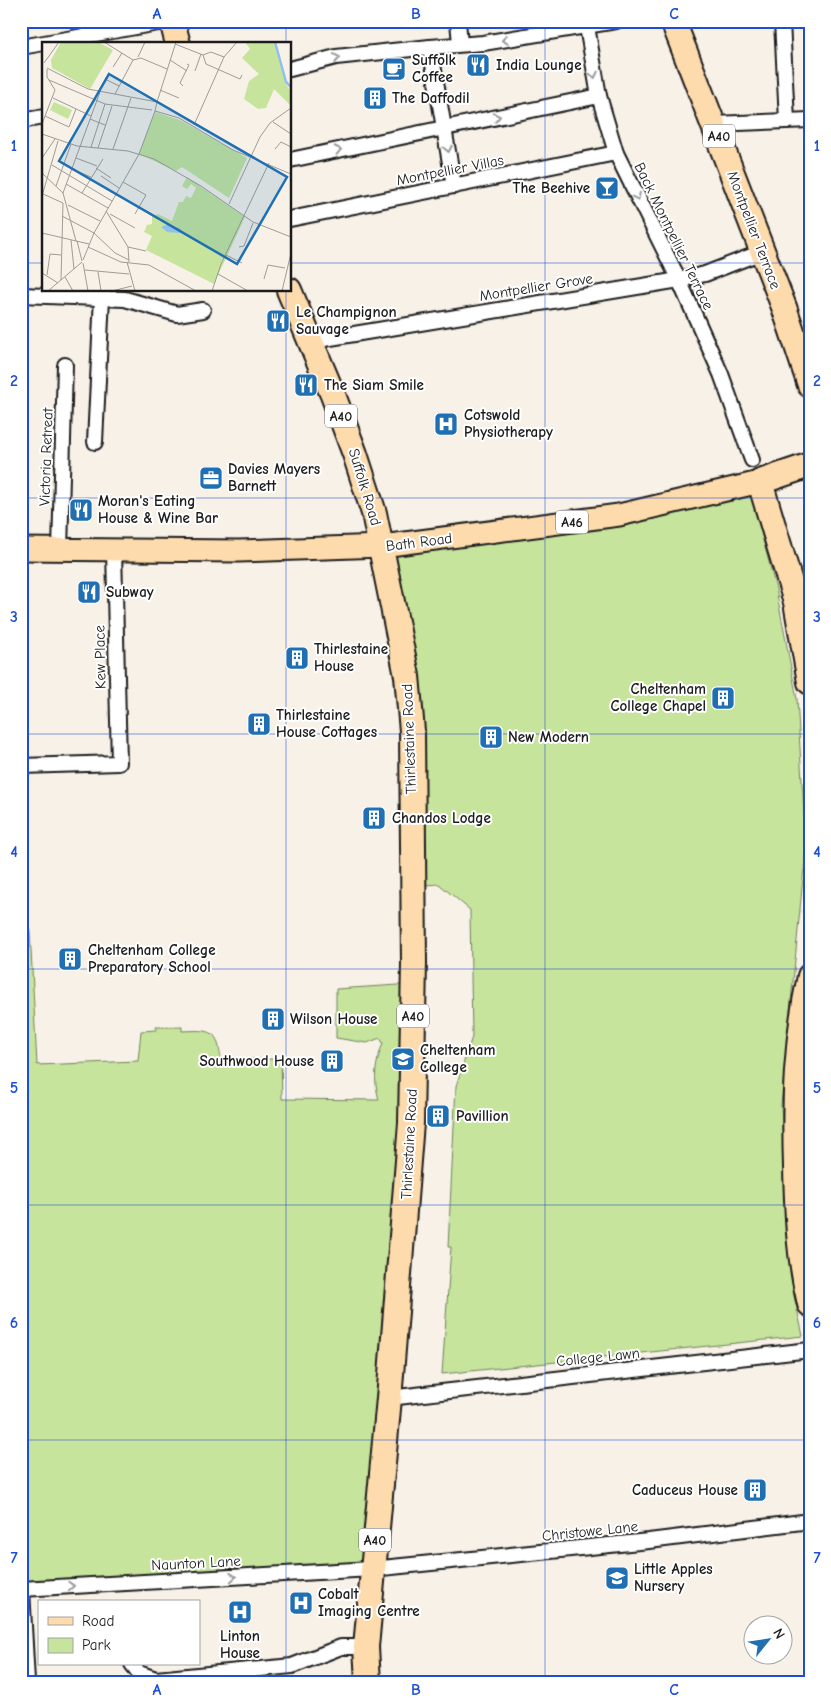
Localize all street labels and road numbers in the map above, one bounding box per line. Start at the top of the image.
road number: A40 [703,124,735,148]
street label: Montpellier Villas [395,151,505,189]
street label: Back Montpellier Terrace [630,159,718,313]
street label: Montpellier Terrace [723,168,785,292]
street label: Montpellier Grove [478,269,595,305]
road number: A40 [325,404,357,428]
street label: Victoria Retreat [35,407,57,506]
street label: Suffolk Road [345,446,385,528]
road number: A46 [556,511,588,534]
street label: Bath Road [385,529,453,555]
street label: Kew Place [90,624,110,689]
street label: Thirlestaine Road [398,683,420,795]
road number: A40 [397,1004,429,1028]
street label: Thirlestaine Road [397,1088,421,1200]
street label: College Lawn [555,1344,641,1370]
street label: Christowe Lane [541,1517,639,1545]
road number: A40 [359,1528,391,1552]
street label: Naunton Lane [151,1552,242,1574]

